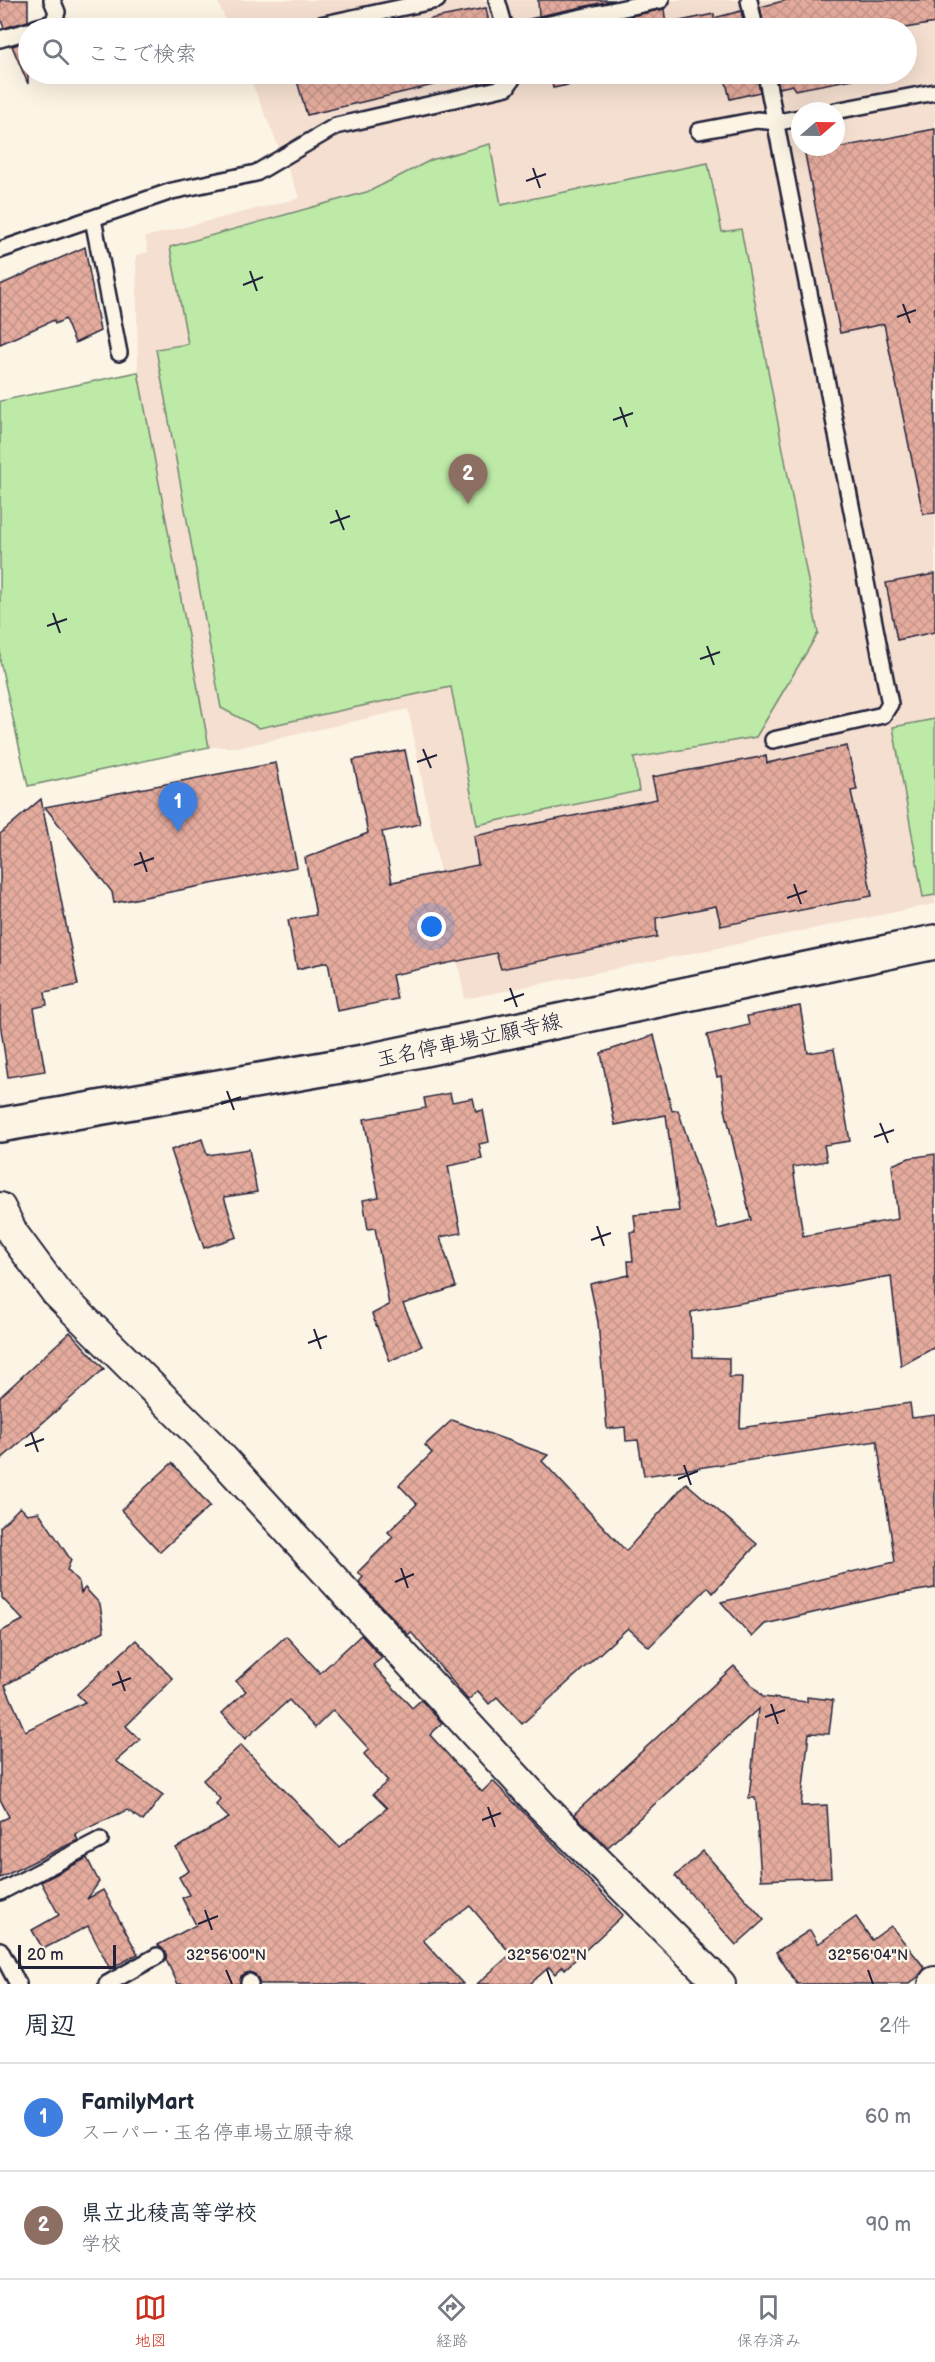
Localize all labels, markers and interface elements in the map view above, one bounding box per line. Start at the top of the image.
search box [18,18,917,84]
icon: search [39,35,72,68]
text: ここで検索 [87,41,197,68]
north arrow [791,102,845,156]
pin: 2 [448,454,488,504]
pin: 1 [158,782,198,832]
your location [417,912,446,941]
street label: 玉名停車場立願寺線 [374,1009,564,1072]
scale bar [18,1942,116,1970]
text: 20 m [27,1946,63,1965]
text: 32°56'00"N [186,1946,266,1965]
text: 32°56'02"N [507,1946,587,1965]
text: 32°56'04"N [828,1946,908,1965]
text: 周辺 [24,2011,76,2042]
text: 2件 [879,2014,911,2038]
text: FamilyMart [81,2089,194,2116]
text: 1 [39,2105,48,2129]
text: 60 m [865,2105,911,2129]
text: スーパー · 玉名停車場立願寺線 [81,2121,353,2145]
text: 県立北稜高等学校 [81,2200,257,2227]
text: 2 [38,2213,49,2237]
text: 90 m [866,2213,911,2237]
text: 学校 [81,2232,121,2256]
tab: 地図 [134,2291,167,2351]
tab: 経路 [435,2291,468,2351]
tab: 保存済み [737,2291,801,2351]

